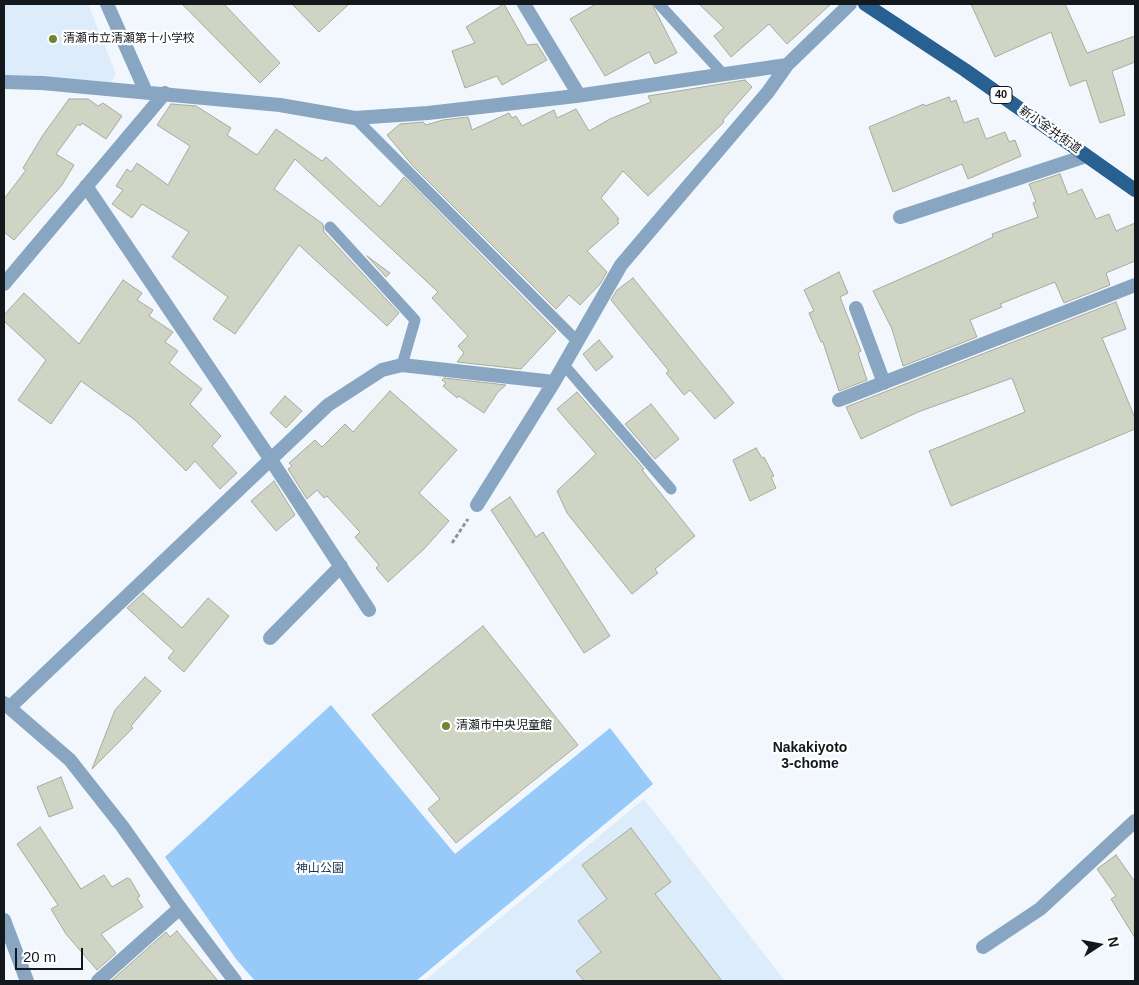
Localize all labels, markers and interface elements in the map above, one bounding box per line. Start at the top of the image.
place label: 清瀬市立清瀬第十小学校 [63,32,195,46]
marker: 清瀬市立清瀬第十小学校 [47,33,59,45]
road number: 40 [990,86,1012,104]
street label: 新小金井街道 [1016,103,1084,157]
place label: 清瀬市中央児童館 [456,719,552,733]
marker: 清瀬市中央児童館 [440,720,452,732]
district label: Nakakiyoto 3-chome [773,740,847,772]
park label: 神山公園 [296,862,344,876]
north arrow [1074,920,1124,970]
text: N [1105,936,1123,949]
scale bar [18,938,85,970]
text: 20 m [23,948,56,965]

